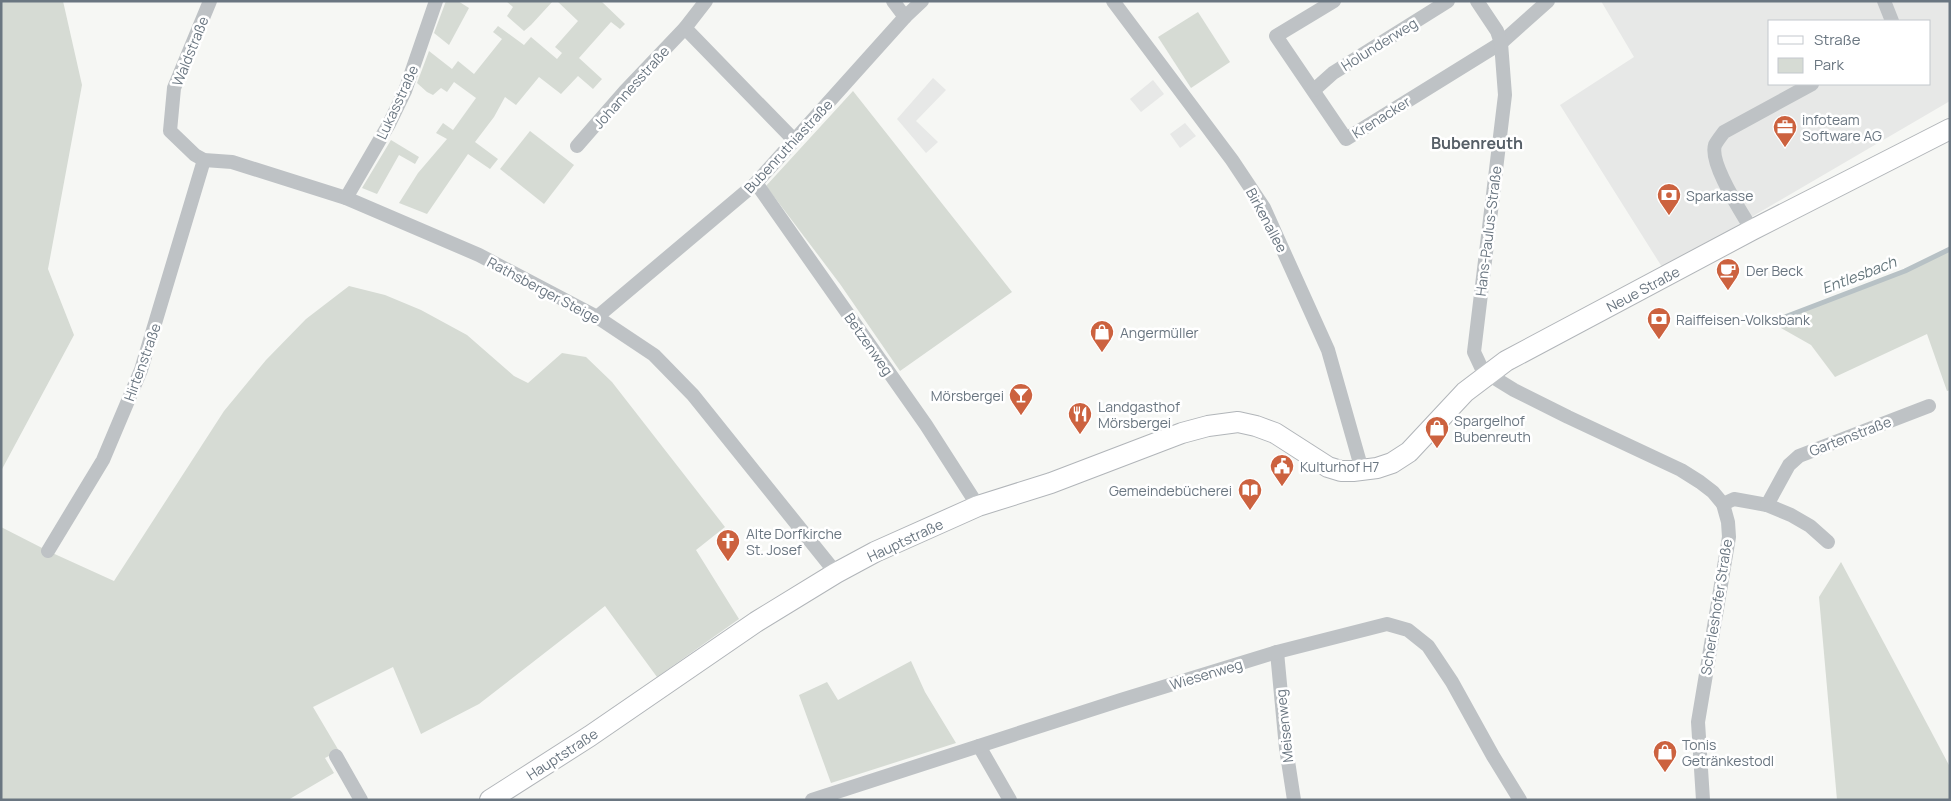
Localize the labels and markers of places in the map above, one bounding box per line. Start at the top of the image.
place label: infoteam Software AG [1802,110,1882,145]
office icon: infoteam Software AG [1772,114,1798,148]
bank icon: Sparkasse [1656,182,1682,216]
place label: Sparkasse [1686,186,1753,205]
cafe icon: Der Beck [1715,257,1741,291]
place label: Der Beck [1746,261,1804,280]
bank icon: Raiffeisen-Volksbank [1646,306,1672,340]
place label: Raiffeisen-Volksbank [1676,310,1811,329]
shop icon: Angermüller [1089,319,1115,353]
place label: Angermüller [1120,323,1199,342]
bar icon: Mörsbergei [1008,382,1034,416]
place label: Mörsbergei [931,386,1004,405]
place label: Landgasthof Mörsbergei [1098,397,1180,432]
restaurant icon: Landgasthof Mörsbergei [1067,401,1093,435]
place label: Spargelhof Bubenreuth [1454,411,1531,446]
shop icon: Spargelhof Bubenreuth [1424,415,1450,449]
public building icon: Kulturhof H7 [1269,453,1295,487]
place label: Kulturhof H7 [1300,457,1379,476]
library icon: Gemeindebücherei [1237,477,1263,511]
place label: Gemeindebücherei [1109,481,1232,500]
place label: Alte Dorfkirche St. Josef [746,524,842,559]
church icon: Alte Dorfkirche St. Josef [715,528,741,562]
place label: Tonis Getränkestodl [1682,735,1774,770]
shop icon: Tonis Getränkestodl [1652,739,1678,773]

